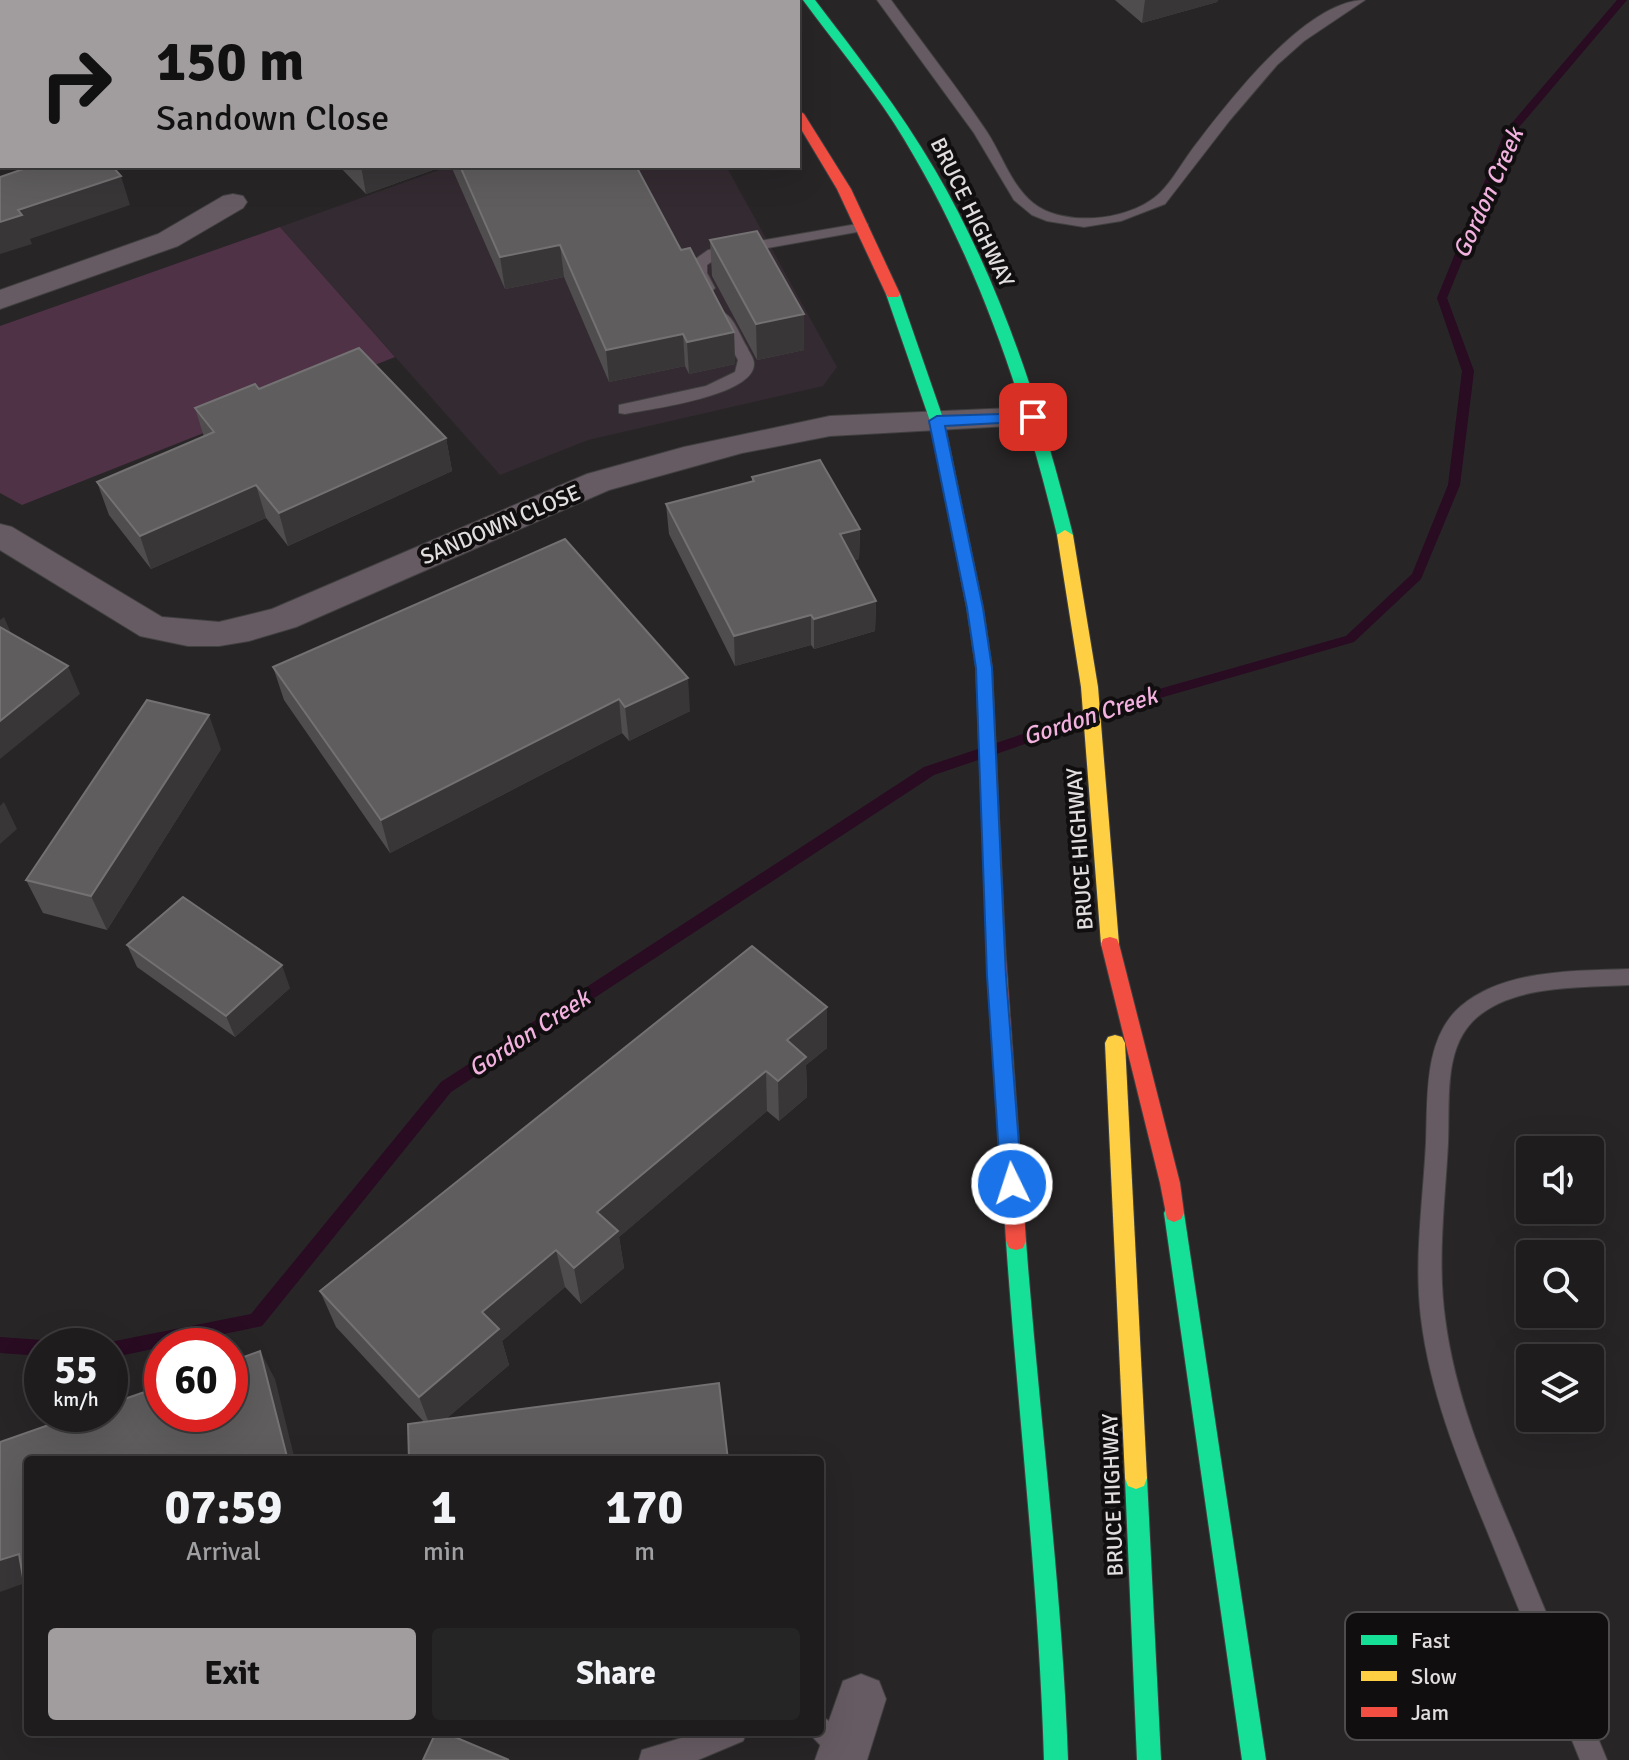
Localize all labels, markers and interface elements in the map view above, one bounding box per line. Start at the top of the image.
text: 150 m [156,27,304,96]
icon: right [24,32,128,136]
text: Sandown Close [156,96,389,141]
water label: Gordon Creek [1446,122,1531,263]
street label: BRUCE HIGHWAY [925,133,1020,291]
pin [999,383,1067,451]
icon: arrive [1011,395,1055,439]
street label: SANDOWN CLOSE [416,479,584,570]
water label: Gordon Creek [1019,680,1163,752]
street label: BRUCE HIGHWAY [1060,767,1099,931]
water label: Gordon Creek [463,981,597,1083]
map controls [1516,1136,1604,1432]
button: sound [1516,1136,1604,1224]
position arrow [970,1142,1054,1226]
button: search [1516,1240,1604,1328]
speed limit sign: 60 [144,1328,248,1432]
button: layers [1516,1344,1604,1432]
text: 55 [54,1345,98,1395]
text: km/h [53,1387,99,1412]
street label: BRUCE HIGHWAY [1096,1413,1129,1577]
text: 07:59 [165,1478,282,1537]
text: 1 [431,1478,457,1537]
text: 170 [606,1478,683,1537]
text: Arrival [186,1536,261,1568]
text: min [423,1536,465,1568]
text: m [634,1536,655,1568]
legend [1345,1612,1609,1740]
text: Fast [1411,1627,1451,1654]
button: Exit [48,1628,416,1720]
button: Share [432,1628,800,1720]
text: Slow [1411,1663,1457,1690]
text: Jam [1411,1699,1449,1726]

